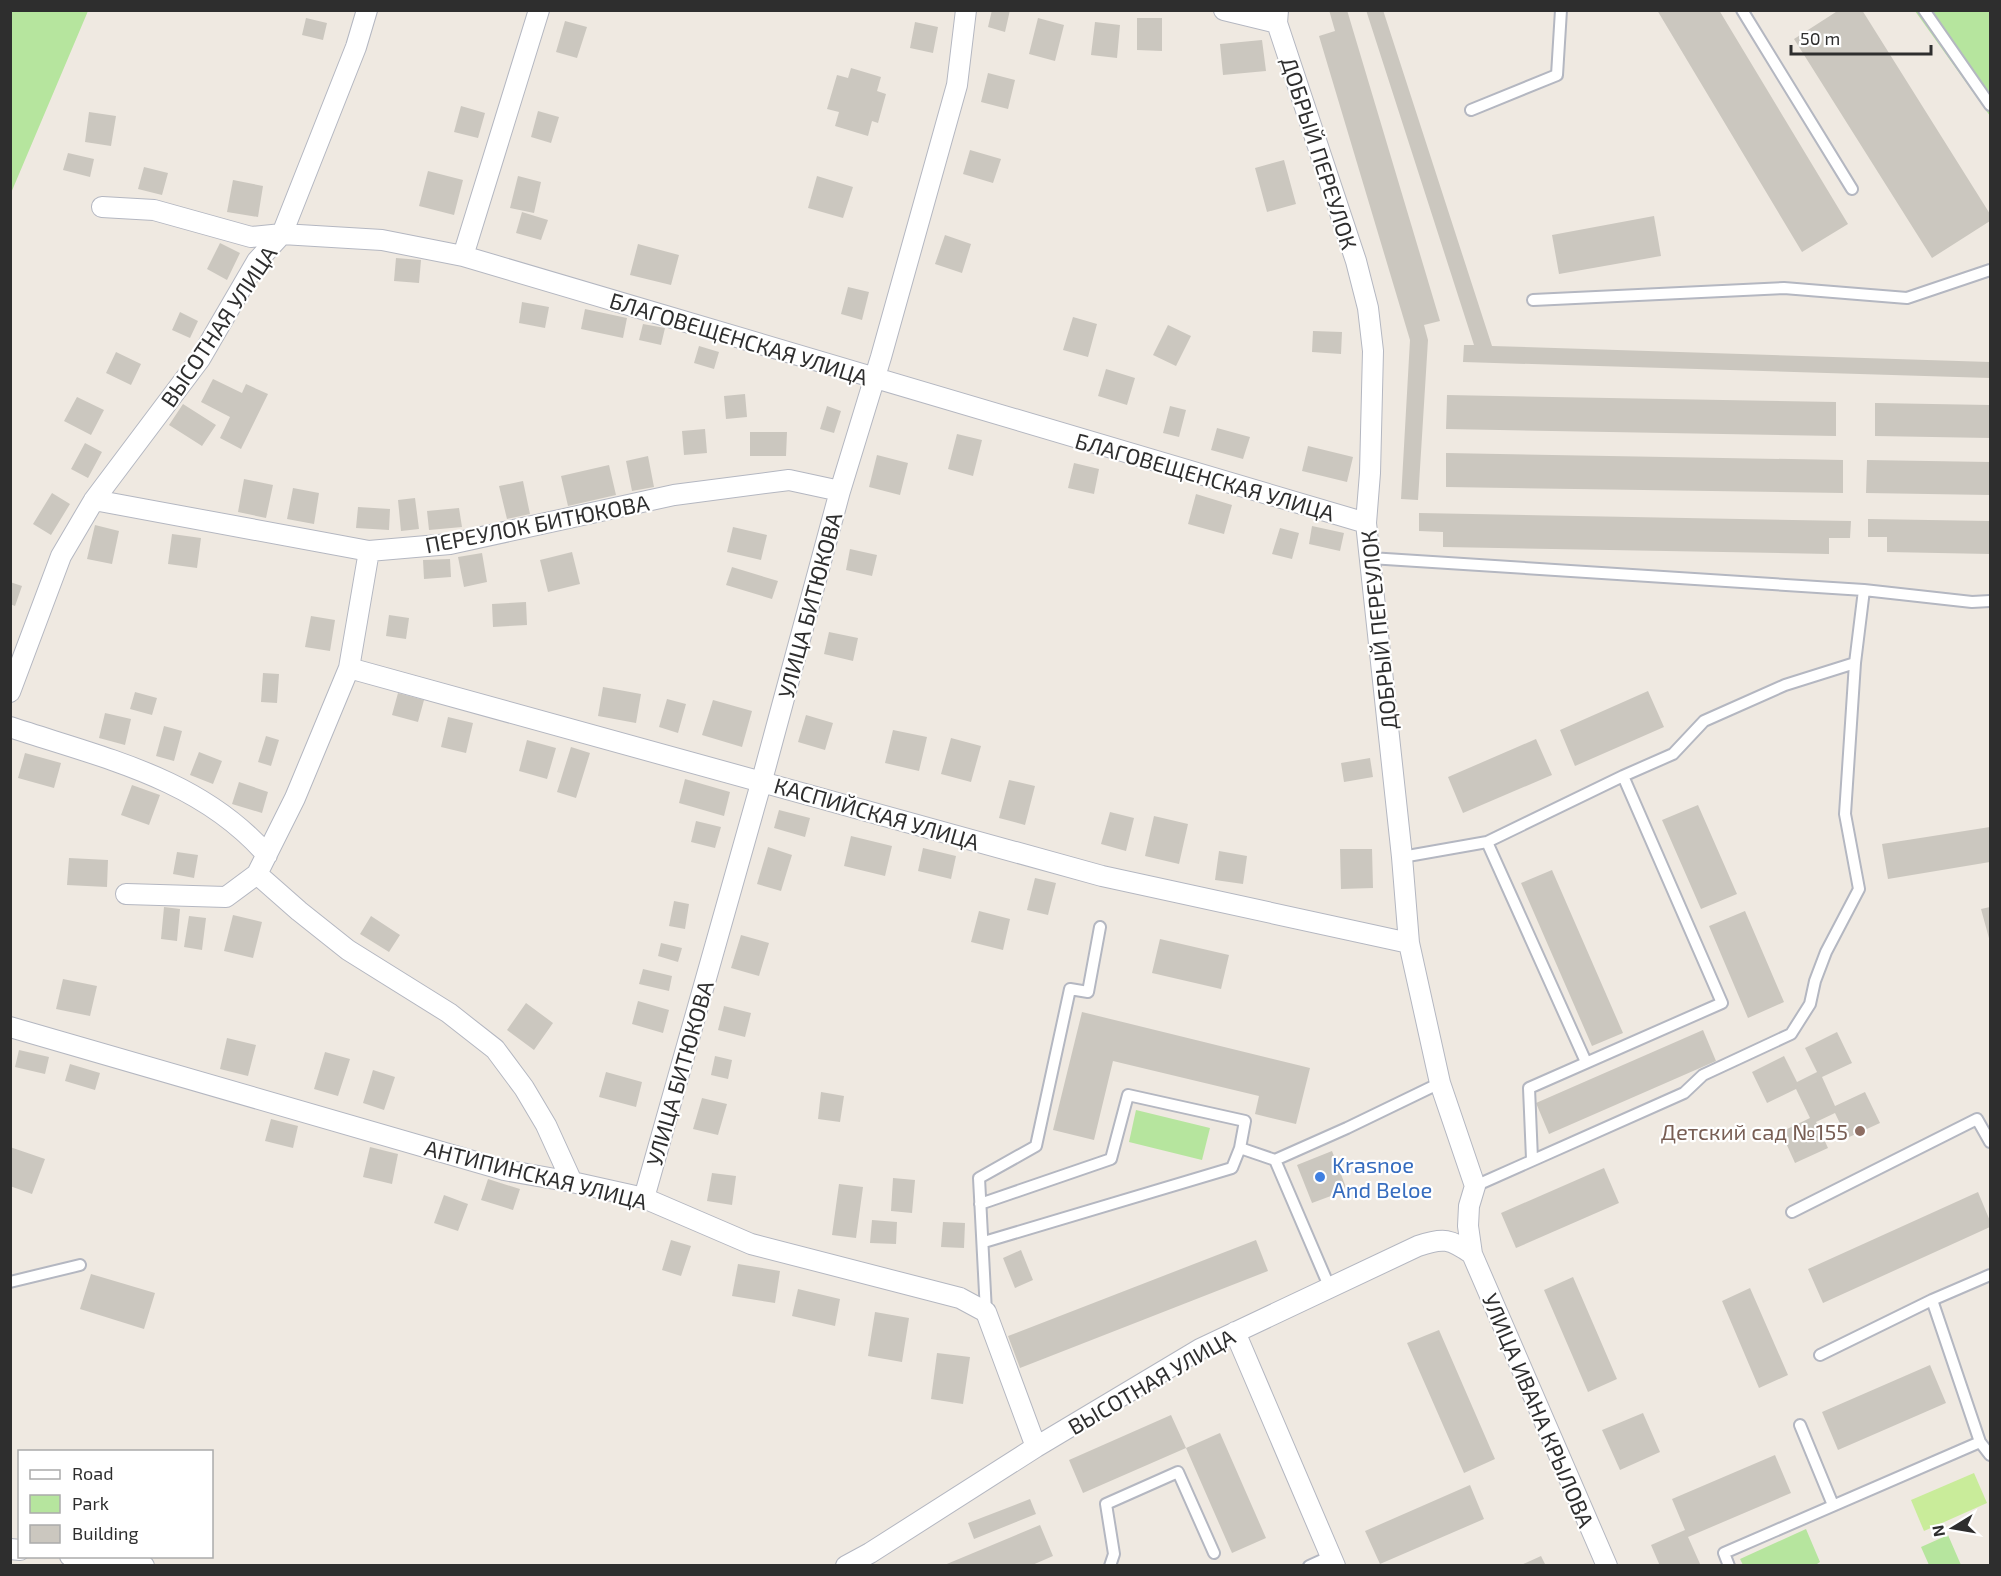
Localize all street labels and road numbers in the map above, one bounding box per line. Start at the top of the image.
street label: ДОБРЫЙ ПЕРЕУЛОК [1277,54,1363,252]
street label: ВЫСОТНАЯ УЛИЦА [155,240,282,411]
street label: БЛАГОВЕЩЕНСКАЯ УЛИЦА [607,286,871,390]
street label: БЛАГОВЕЩЕНСКАЯ УЛИЦА [1072,426,1338,526]
street label: ПЕРЕУЛОК БИТЮКОВА [423,488,651,557]
street label: УЛИЦА БИТЮКОВА [772,509,846,701]
street label: ДОБРЫЙ ПЕРЕУЛОК [1355,529,1401,731]
street label: КАСПИЙСКАЯ УЛИЦА [771,771,983,855]
street label: УЛИЦА БИТЮКОВА [640,977,718,1169]
street label: АНТИПИНСКАЯ УЛИЦА [422,1134,650,1214]
street label: УЛИЦА ИВАНА КРЫЛОВА [1478,1289,1600,1531]
street label: ВЫСОТНАЯ УЛИЦА [1063,1323,1239,1439]

